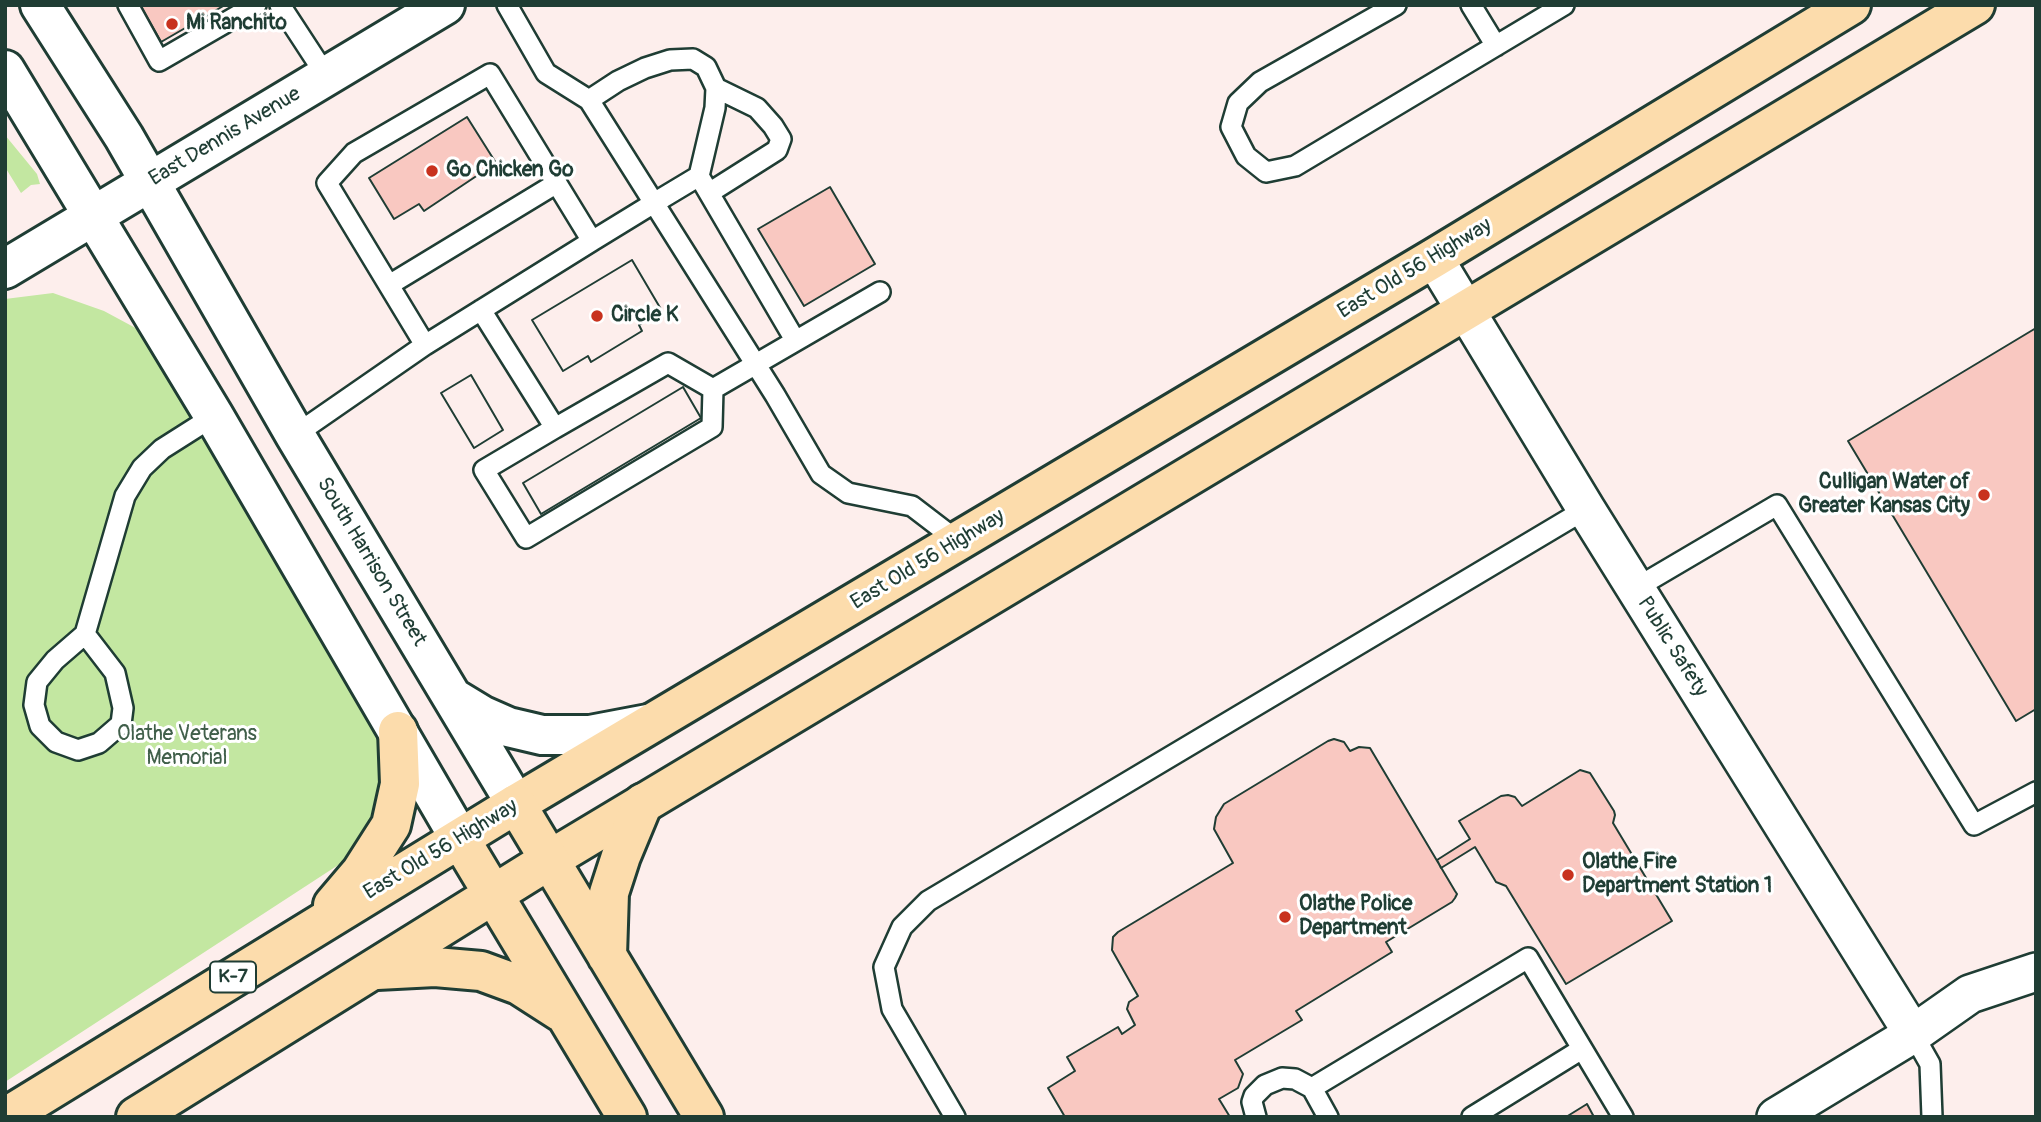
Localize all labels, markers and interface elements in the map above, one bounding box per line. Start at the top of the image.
place label: Mi Ranchito [186,11,287,37]
marker: Mi Ranchito [164,16,180,32]
street label: East Dennis Avenue [145,82,305,192]
place label: Go Chicken Go [446,158,574,184]
marker: Go Chicken Go [424,163,440,179]
street label: East Old 56 Highway [1334,213,1496,325]
place label: Circle K [611,303,678,329]
marker: Circle K [589,308,605,324]
place label: Culligan Water of Greater Kansas City [1798,470,1970,520]
street label: South Harrison Street [311,473,431,651]
marker: Culligan Water of Greater Kansas City [1976,487,1992,503]
street label: East Old 56 Highway [847,504,1009,616]
street label: Public Safety [1631,592,1713,702]
park label: Olathe Veterans Memorial [117,722,257,772]
street label: East Old 56 Highway [360,794,522,906]
place label: Olathe Fire Department Station 1 [1582,850,1772,900]
marker: Olathe Fire Department Station 1 [1560,867,1576,883]
place label: Olathe Police Department [1299,892,1412,942]
marker: Olathe Police Department [1277,909,1293,925]
road number: K-7 [210,962,256,993]

